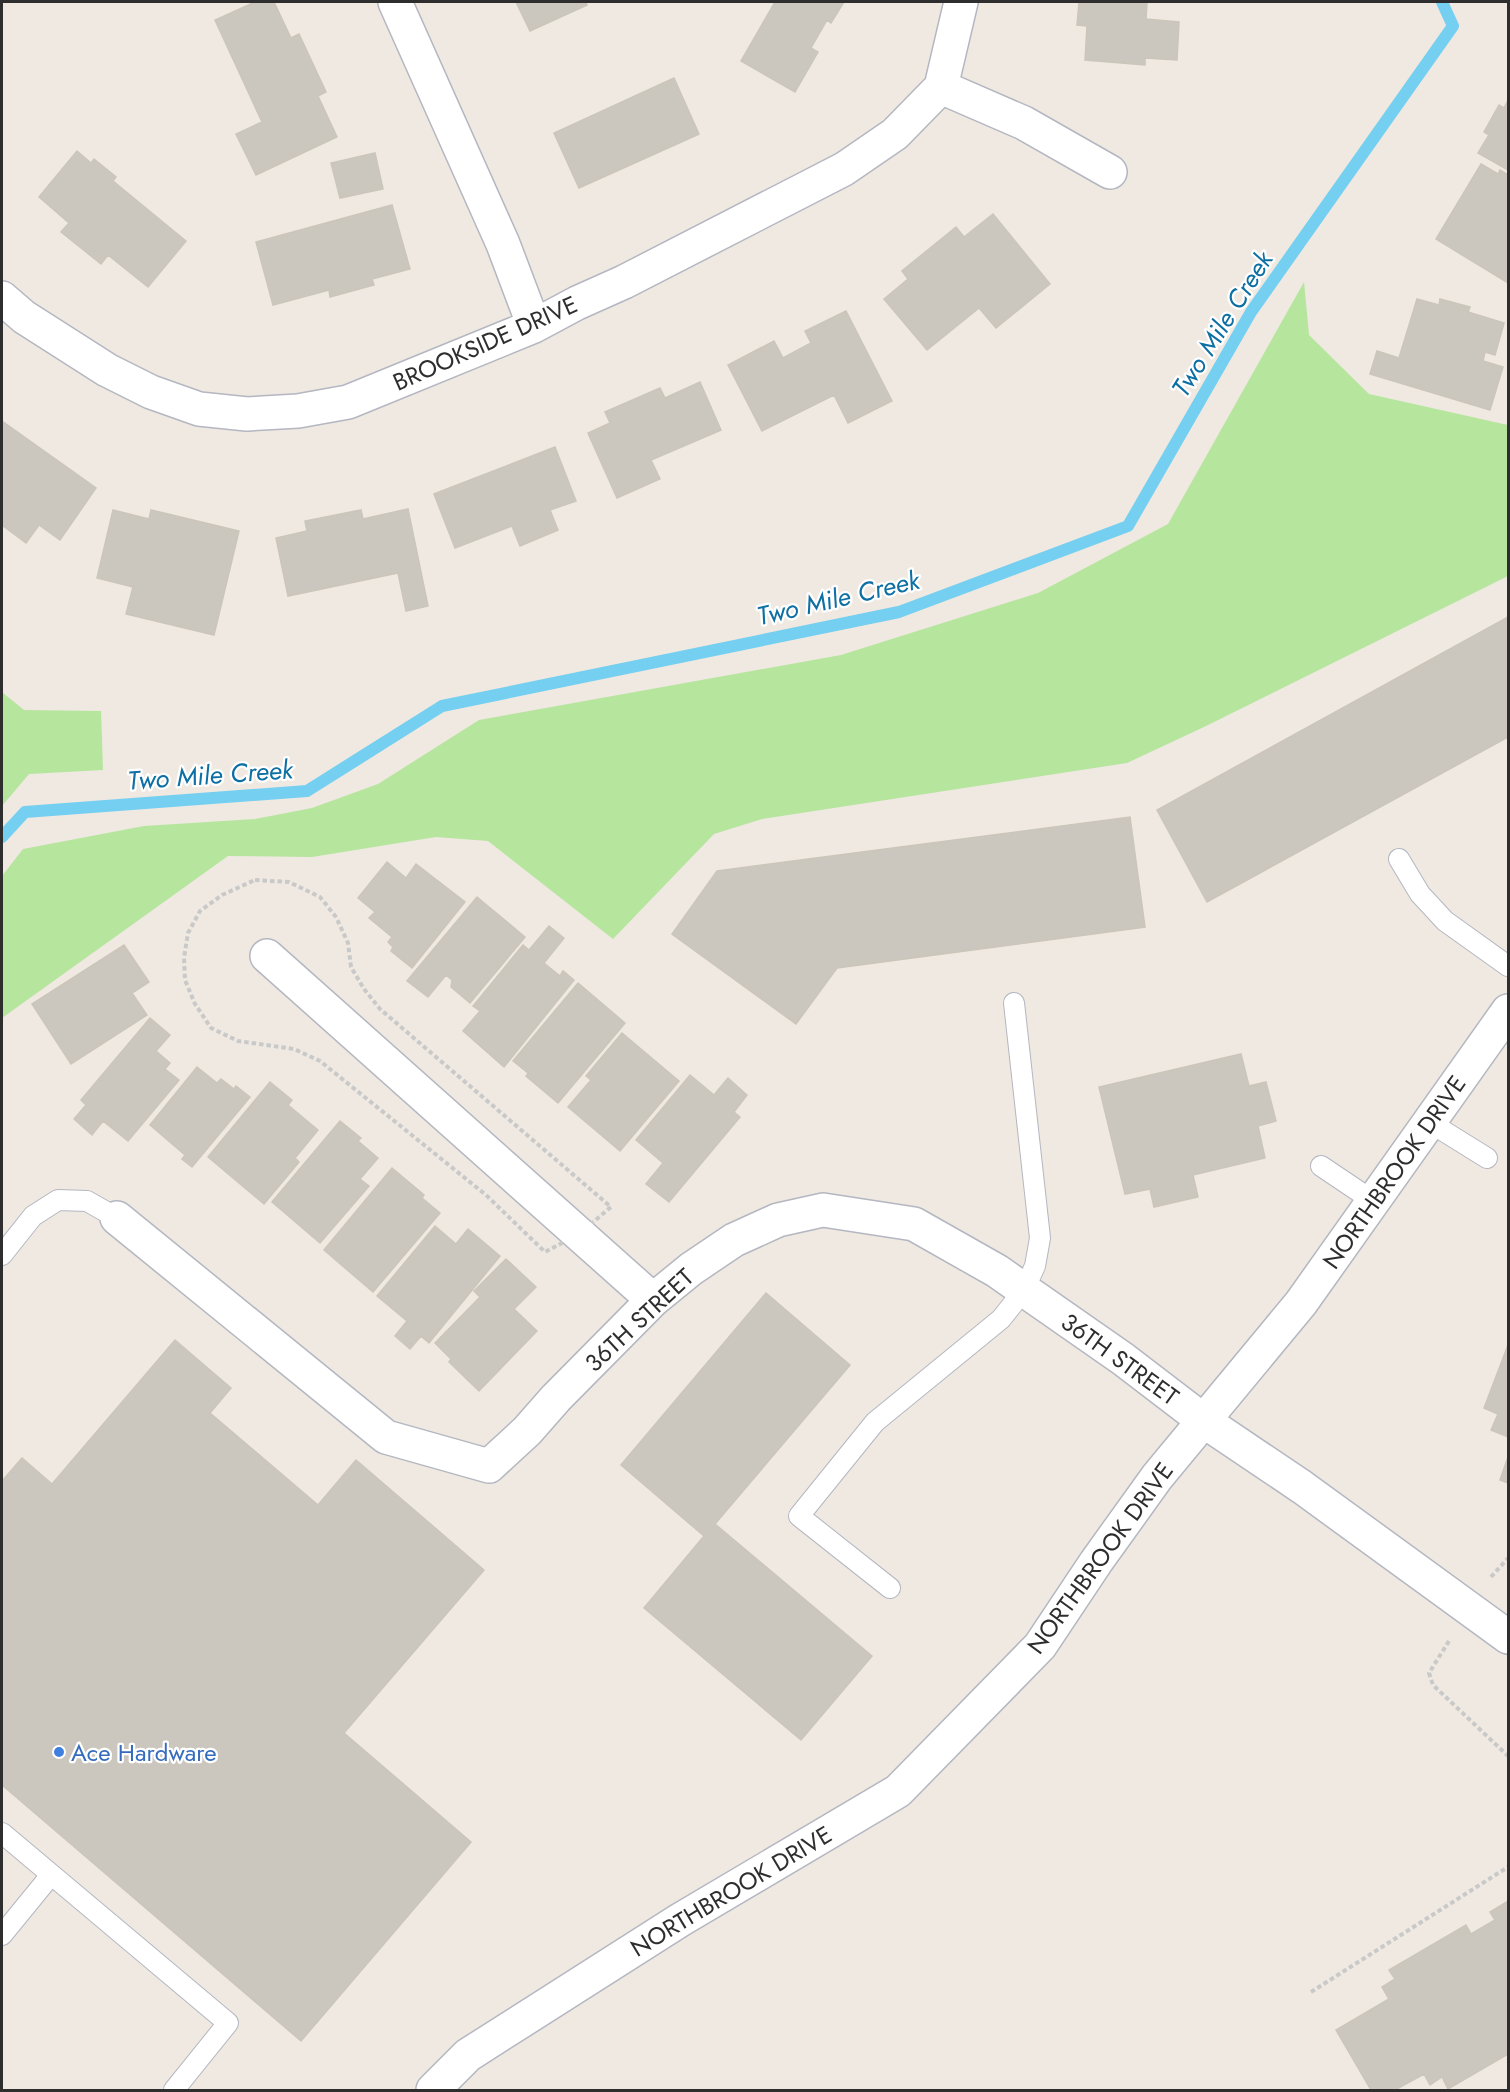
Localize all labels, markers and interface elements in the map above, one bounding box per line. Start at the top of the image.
water label: Two Mile Creek [1162,242,1283,404]
street label: BROOKSIDE DRIVE [387,287,583,399]
water label: Two Mile Creek [753,560,925,635]
water label: Two Mile Creek [126,750,296,800]
street label: NORTHBROOK DRIVE [1314,1068,1474,1276]
street label: 36TH STREET [577,1260,701,1380]
street label: 36TH STREET [1054,1304,1186,1414]
street label: NORTHBROOK DRIVE [1018,1455,1182,1661]
place label: Ace Hardware [71,1735,217,1770]
marker: Ace Hardware [52,1745,66,1759]
street label: NORTHBROOK DRIVE [624,1817,838,1965]

